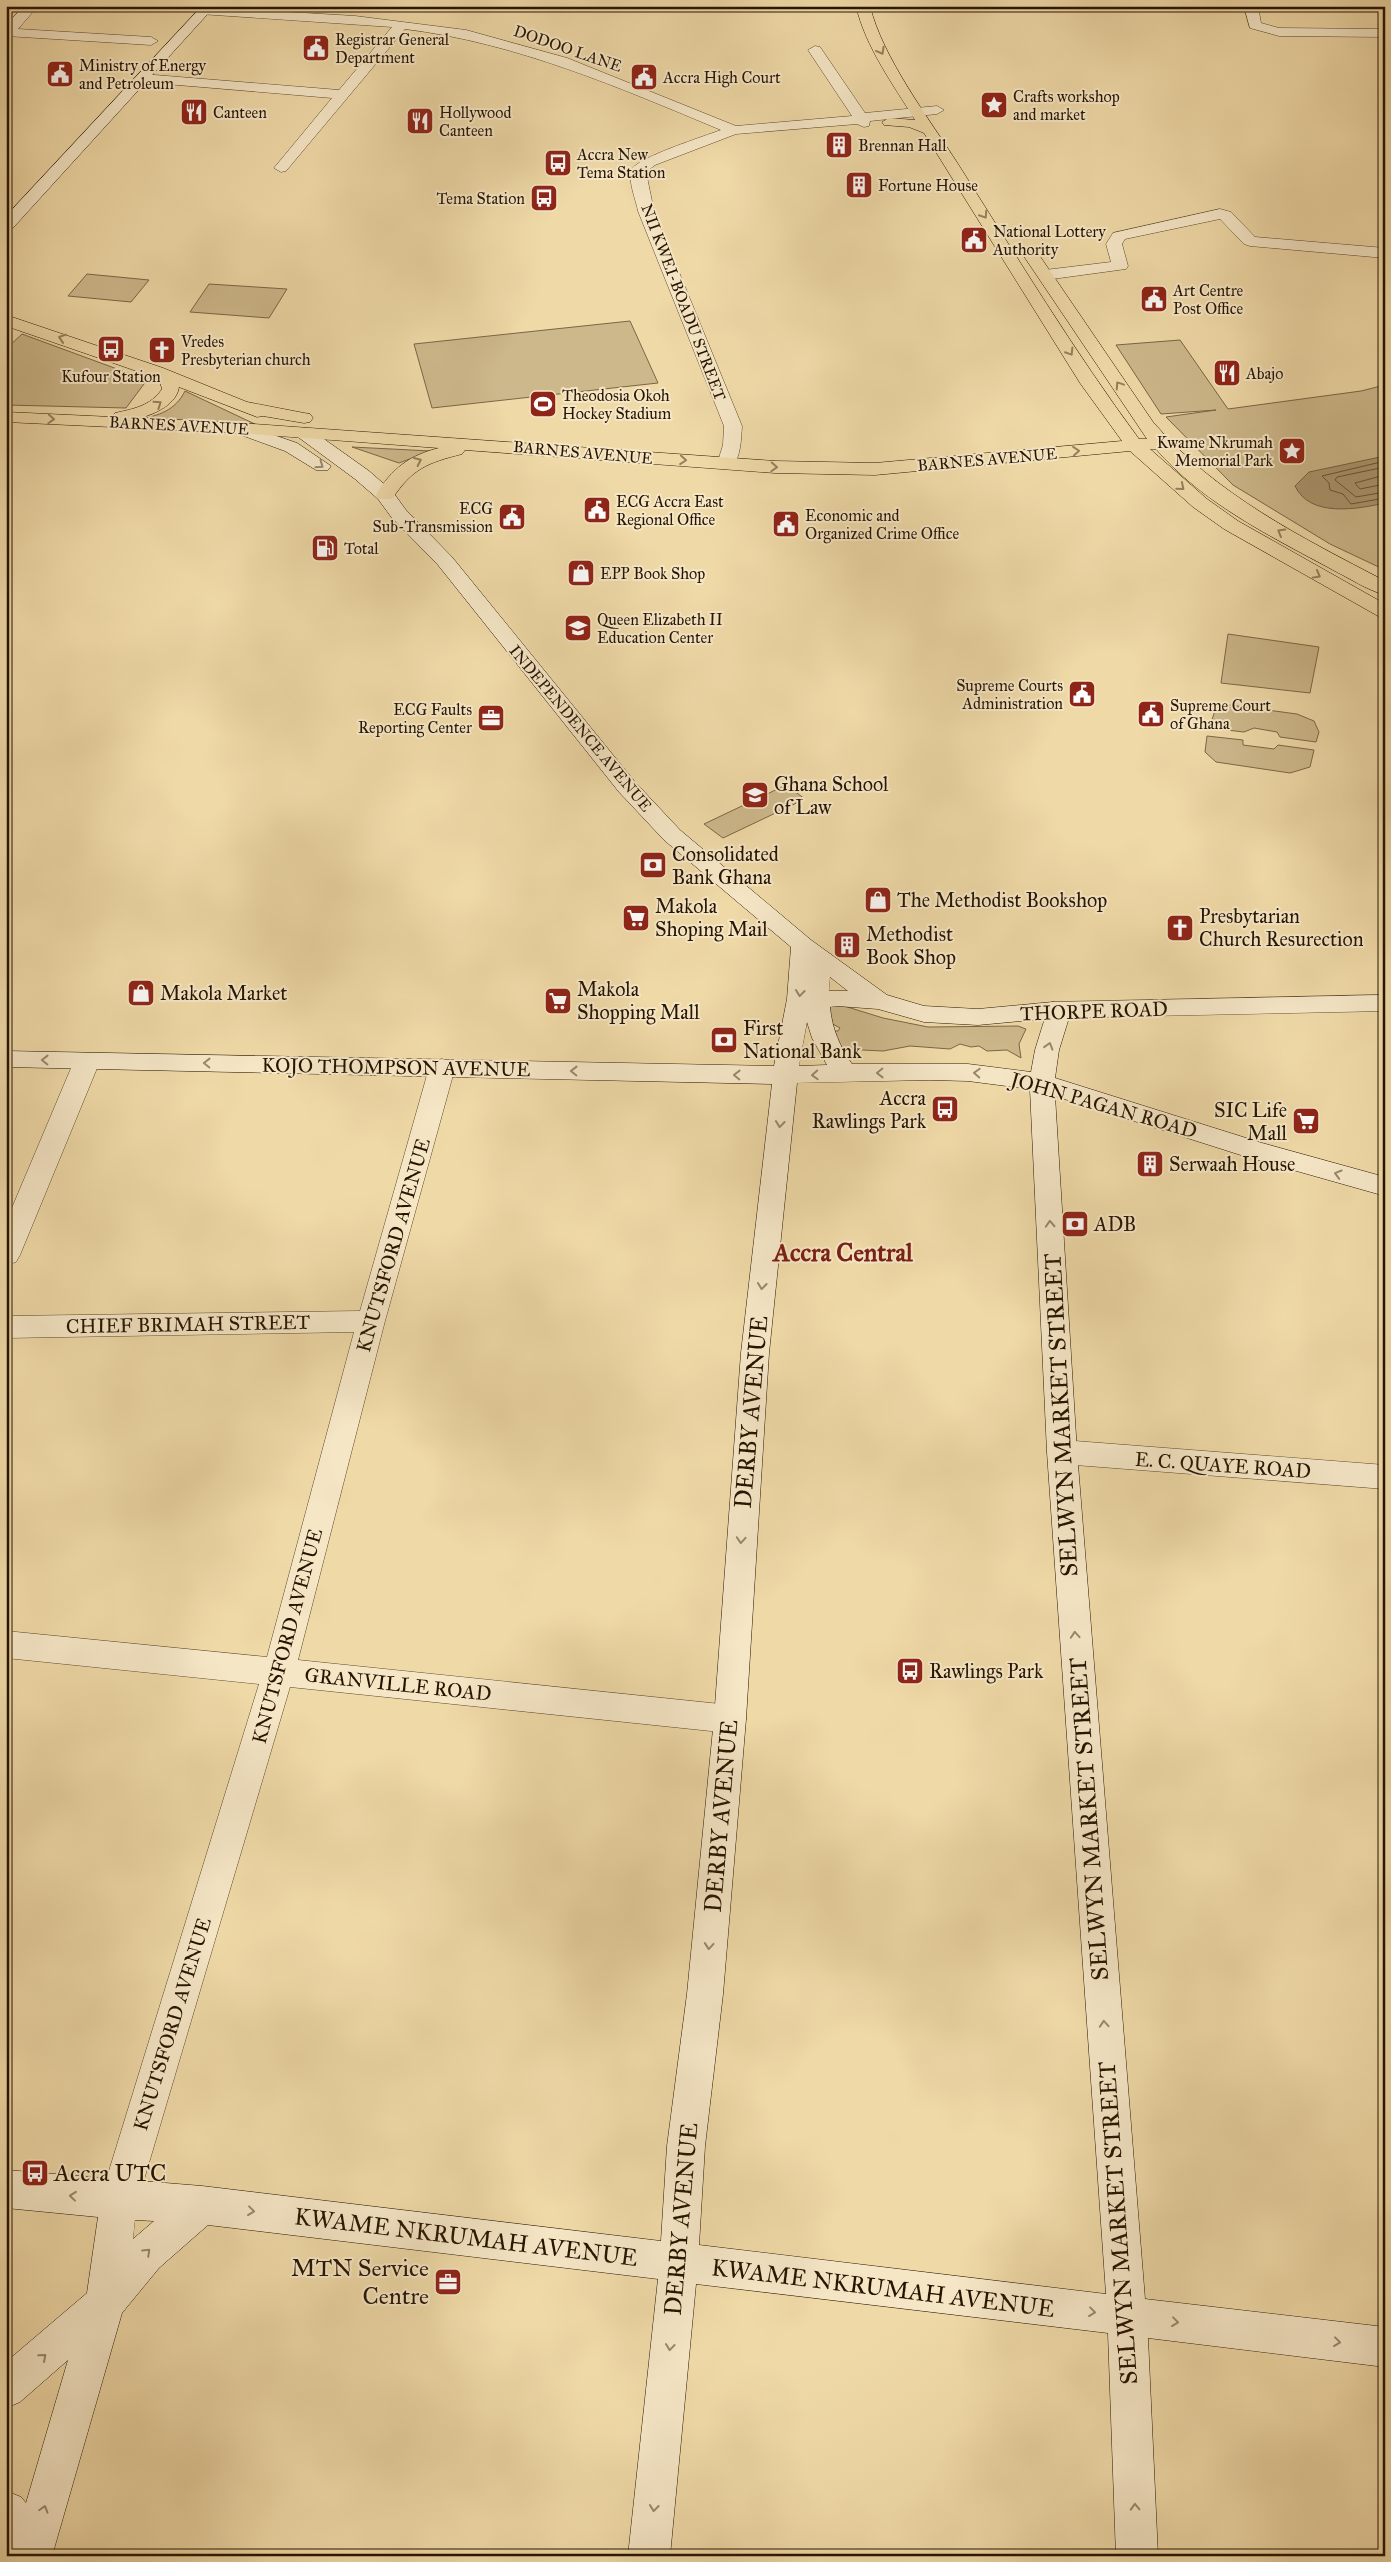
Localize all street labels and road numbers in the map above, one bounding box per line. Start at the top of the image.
street label: DODOO LANE [511,21,624,76]
street label: NII KWEI-BOADU STREET [637,201,730,403]
street label: BARNES AVENUE [109,412,249,439]
street label: BARNES AVENUE [512,437,654,468]
street label: BARNES AVENUE [916,444,1058,475]
street label: INDEPENDENCE AVENUE [505,641,656,815]
street label: THORPE ROAD [1020,996,1168,1026]
street label: KOJO THOMPSON AVENUE [261,1053,531,1082]
street label: JOHN PAGAN ROAD [1006,1066,1200,1144]
street label: KNUTSFORD AVENUE [351,1135,435,1355]
street label: SELWYN MARKET STREET [1038,1252,1084,1578]
street label: CHIEF BRIMAH STREET [66,1310,311,1338]
street label: DERBY AVENUE [728,1314,774,1510]
street label: E. C. QUAYE ROAD [1134,1447,1312,1483]
street label: KNUTSFORD AVENUE [247,1526,327,1746]
street label: SELWYN MARKET STREET [1063,1656,1115,1982]
street label: GRANVILLE ROAD [303,1662,493,1706]
street label: DERBY AVENUE [698,1718,744,1914]
street label: KNUTSFORD AVENUE [128,1914,216,2134]
street label: SELWYN MARKET STREET [1092,2060,1144,2386]
street label: DERBY AVENUE [658,2121,704,2317]
street label: KWAME NKRUMAH AVENUE [293,2201,639,2273]
street label: KWAME NKRUMAH AVENUE [710,2252,1056,2324]

